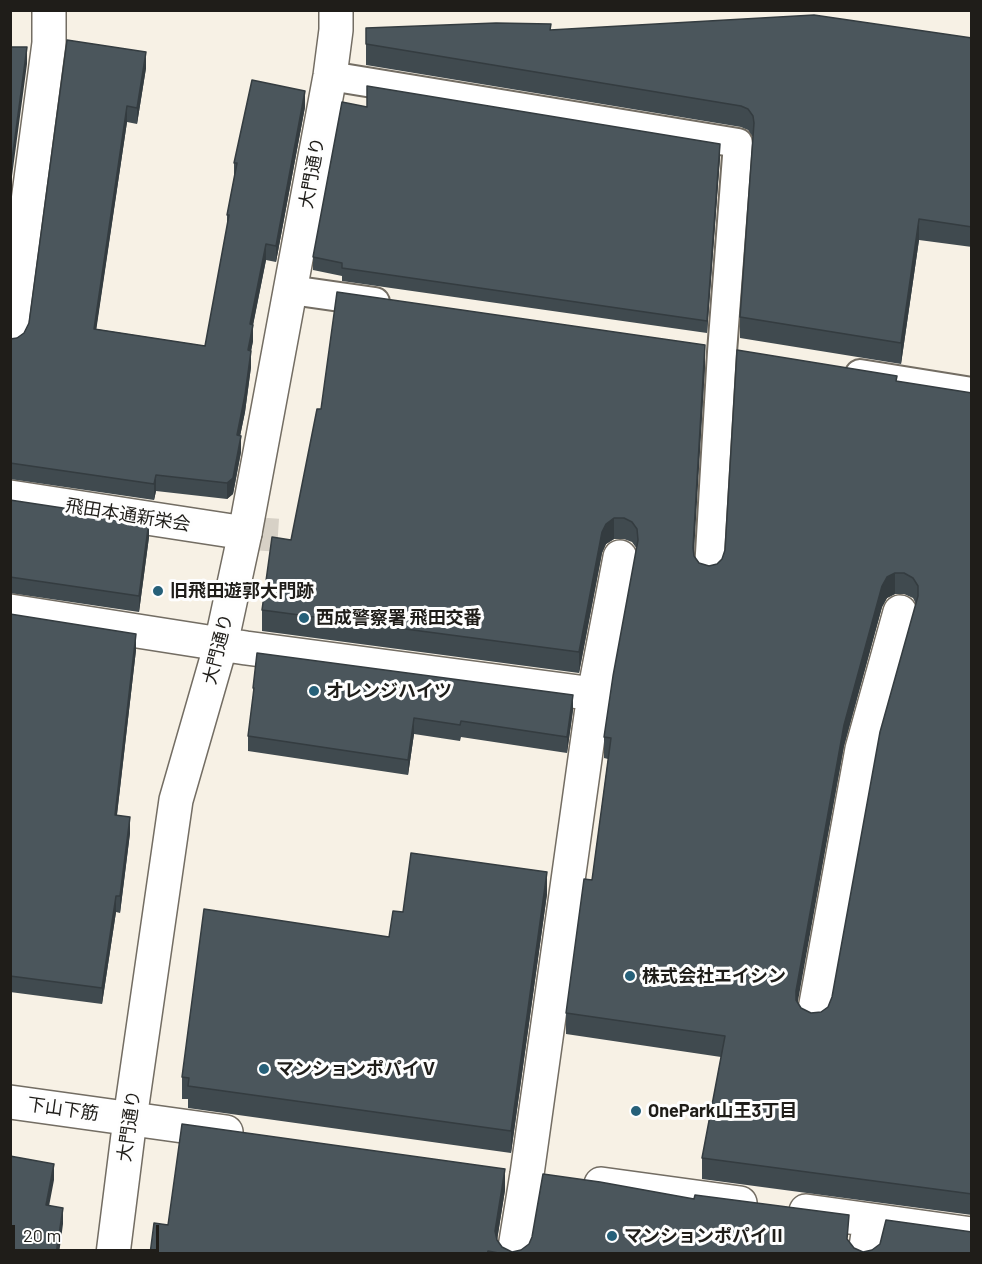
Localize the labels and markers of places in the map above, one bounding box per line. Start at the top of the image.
place label: 旧飛田遊郭大門跡 [170,580,314,602]
marker: 旧飛田遊郭大門跡 [151,584,165,598]
place label: 西成警察署 飛田交番 [316,607,482,629]
marker: 西成警察署 飛田交番 [297,611,311,625]
place label: オレンジハイツ [326,680,452,702]
marker: オレンジハイツ [307,684,321,698]
place label: 株式会社エイシン [642,965,786,987]
marker: 株式会社エイシン [623,969,637,983]
place label: マンションポパイⅤ [276,1058,438,1080]
marker: マンションポパイⅤ [257,1062,271,1076]
place label: OnePark山王3丁目 [648,1100,797,1122]
marker: OnePark山王3丁目 [629,1104,643,1118]
place label: マンションポパイⅡ [624,1225,786,1247]
marker: マンションポパイⅡ [605,1229,619,1243]

